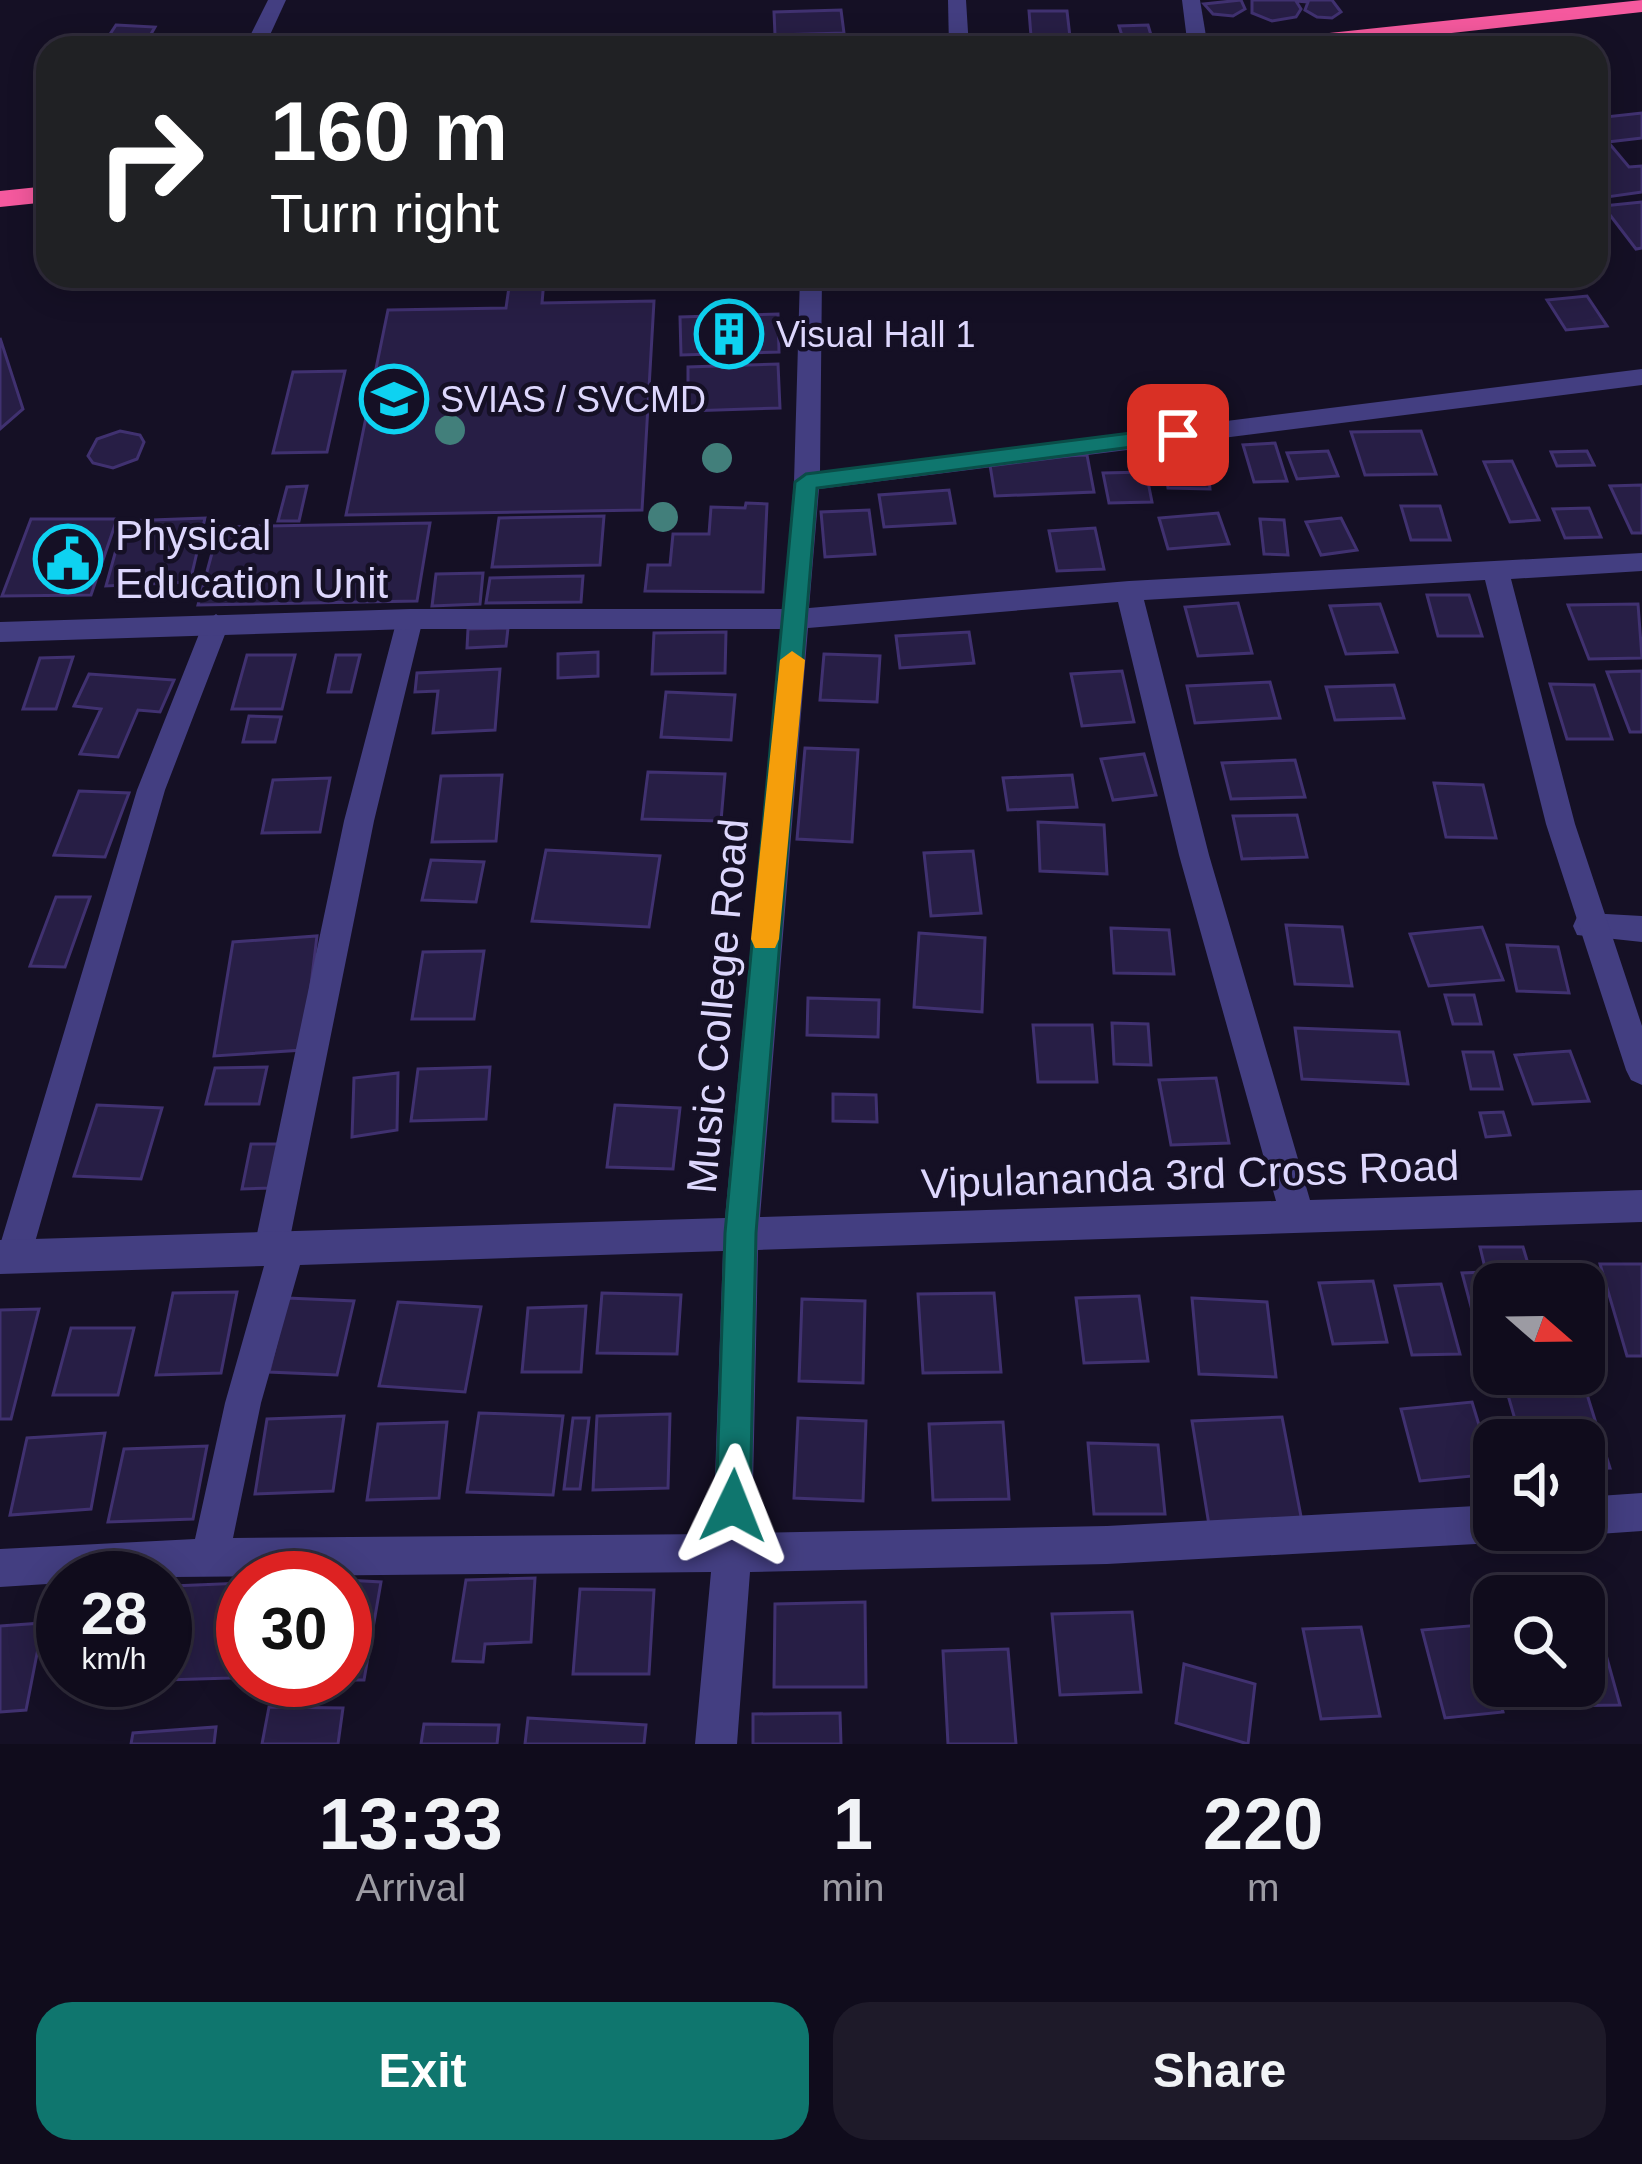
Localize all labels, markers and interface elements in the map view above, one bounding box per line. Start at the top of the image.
icon: right [72,84,228,240]
text: 160 m [270,84,508,178]
text: Turn right [270,183,499,243]
building icon: Visual Hall 1 [694,299,764,369]
place label: Visual Hall 1 [776,314,975,355]
school or university icon: SVIAS / SVCMD [359,364,429,434]
place label: SVIAS / SVCMD [440,379,706,420]
pin [1127,384,1229,486]
icon: arrive [1145,402,1211,468]
place label: Physical Education Unit [115,512,388,607]
public building icon: Physical Education Unit [33,524,103,594]
street label: Music College Road [678,817,757,1195]
street label: Vipulananda 3rd Cross Road [920,1142,1460,1207]
north arrow [1473,1263,1605,1395]
map controls [1473,1263,1605,1707]
button: sound [1473,1419,1605,1551]
position arrow [670,1443,796,1569]
speed limit sign: 30 [216,1551,372,1707]
button: search [1473,1575,1605,1707]
text: 28 [81,1580,147,1647]
text: km/h [81,1642,147,1675]
text: 13:33 [319,1784,503,1864]
text: 1 [833,1784,873,1864]
text: 220 [1203,1784,1323,1864]
text: Arrival [356,1866,466,1909]
text: min [822,1866,884,1909]
text: m [1247,1866,1279,1909]
button: Exit [36,2002,809,2140]
button: Share [833,2002,1606,2140]

